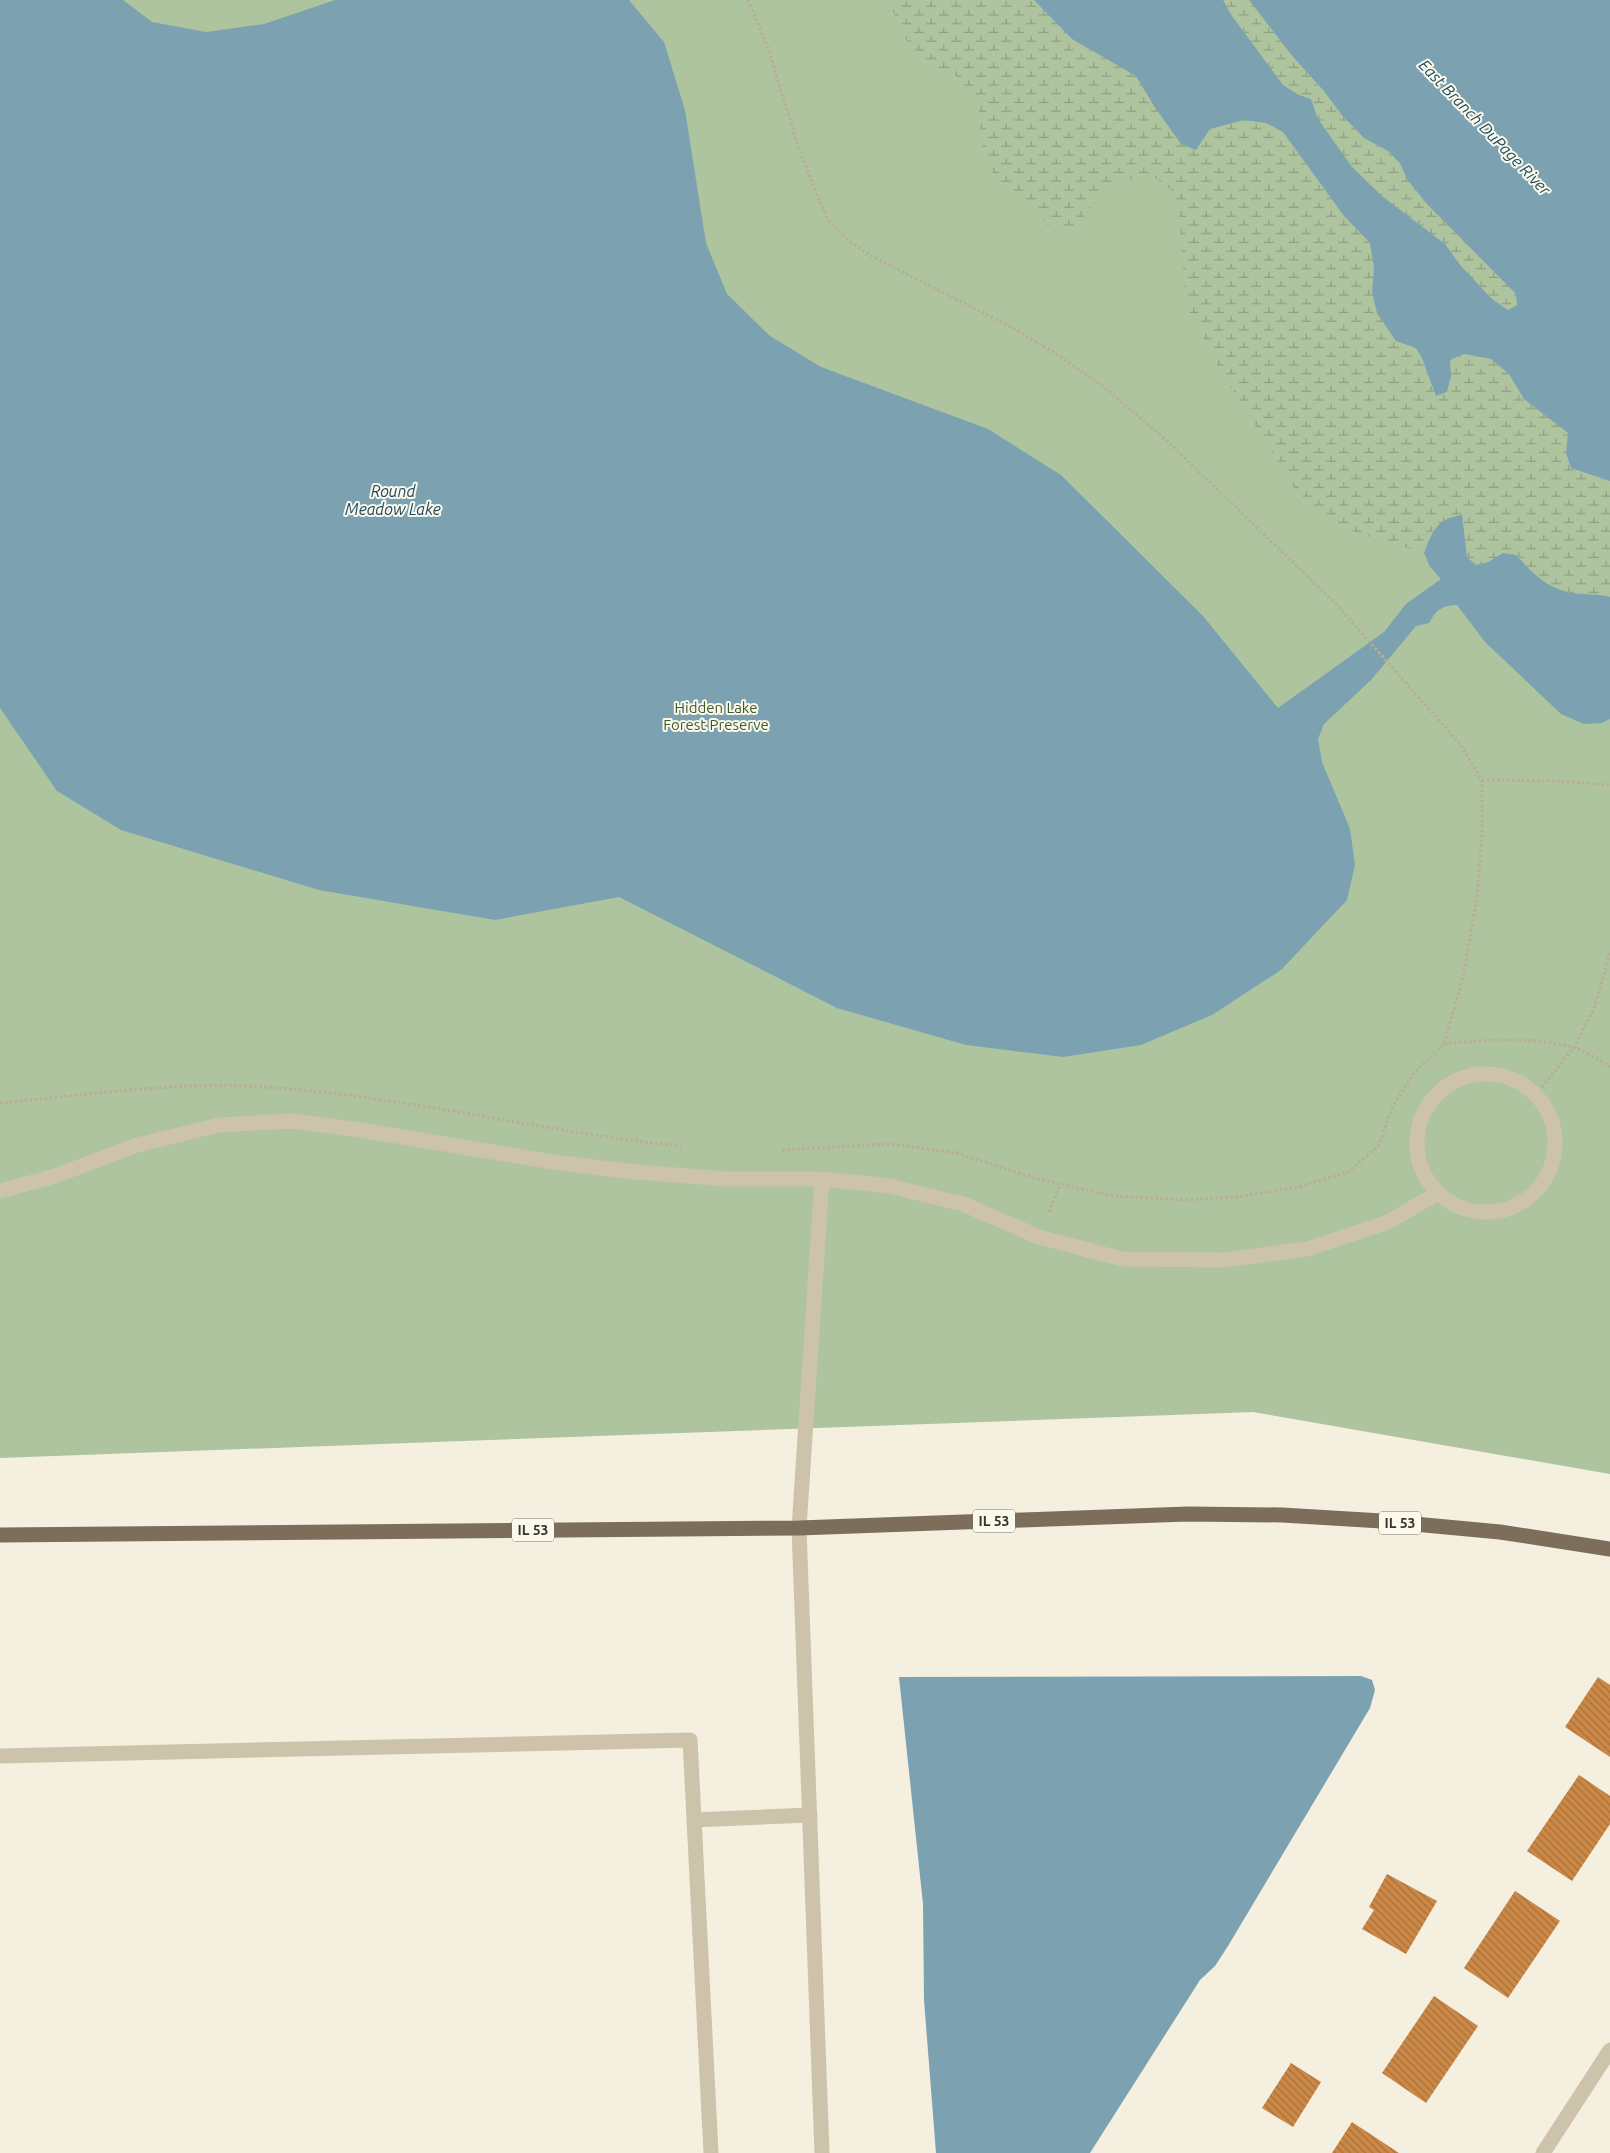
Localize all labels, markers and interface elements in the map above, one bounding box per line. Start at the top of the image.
water label: East Branch DuPage River [1416,56,1555,199]
water label: Round Meadow Lake [345,482,441,518]
park label: Hidden Lake Forest Preserve [663,699,769,733]
road number: IL 53 [973,1510,1015,1532]
road number: IL 53 [1379,1512,1421,1535]
road number: IL 53 [512,1518,554,1542]

